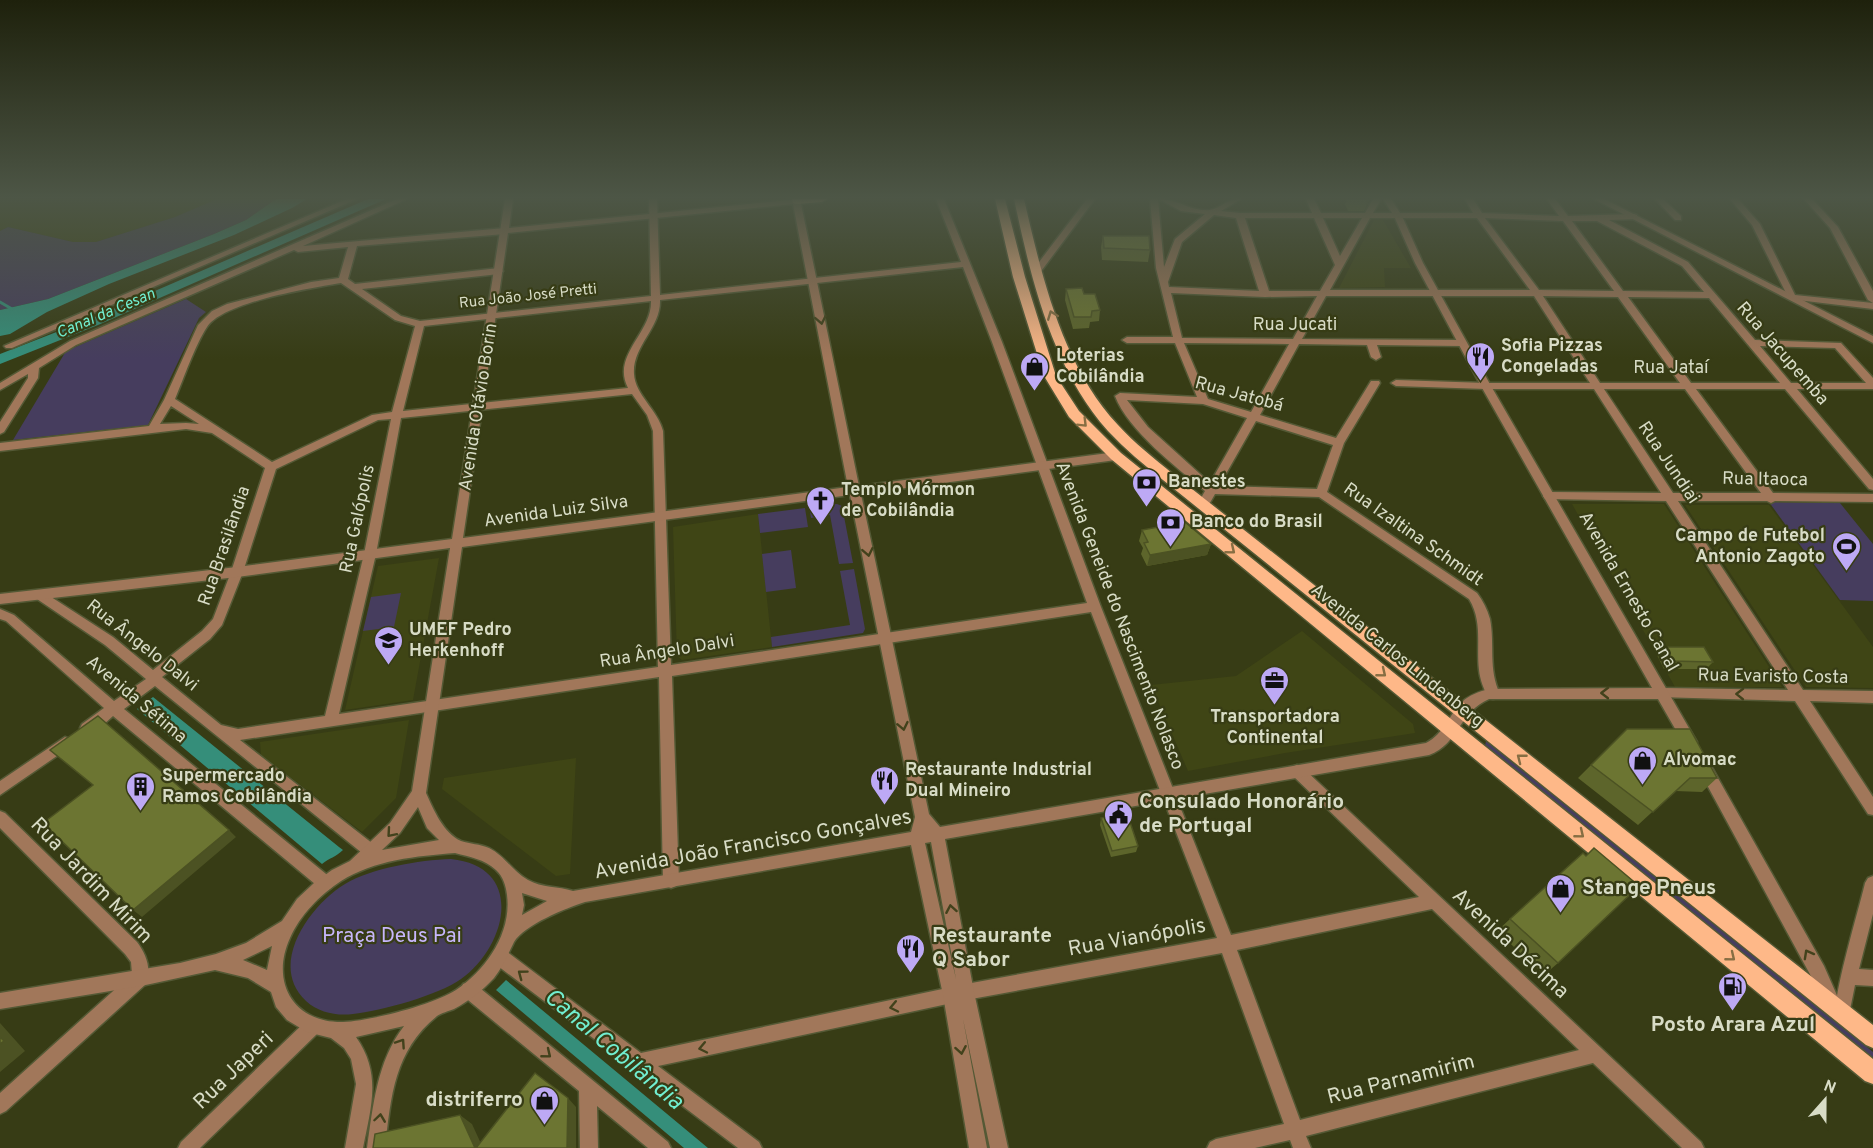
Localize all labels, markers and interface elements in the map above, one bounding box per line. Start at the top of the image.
street label: Rua João José Pretti [458,280,598,314]
water label: Canal da Cesan [54,284,159,344]
street label: Rua Jacupemba [1731,298,1833,410]
one-way arrow [1047,310,1059,321]
street label: Rua Jucati [1253,314,1337,337]
one-way arrow [814,315,827,325]
street label: Avenida Otávio Borin [454,321,504,493]
place label: Sofia Pizzas Congeladas [1501,335,1603,379]
restaurant icon: Sofia Pizzas Congeladas [1464,340,1496,382]
place label: Loterias Cobilândia [1056,345,1145,389]
shop icon: Loterias Cobilândia [1019,350,1051,392]
street label: Rua Jataí [1633,357,1710,380]
street label: Rua Jatobá [1192,372,1286,418]
one-way arrow [1076,416,1087,427]
street label: Rua Jundiai [1632,417,1704,509]
street label: Avenida Geneide do Nascimento Nolasco [1049,459,1189,773]
street label: Rua Galópolis [335,463,381,575]
bank icon: Banestes [1131,466,1163,508]
street label: Rua Itaoca [1722,468,1808,492]
place label: Banestes [1168,471,1246,494]
street label: Rua Izaltina Schmidt [1339,478,1487,592]
place label: Templo Mórmon de Cobilândia [841,479,975,523]
street label: Rua Brasilândia [194,483,256,609]
church icon: Templo Mórmon de Cobilândia [804,484,836,526]
street label: Avenida Luiz Silva [482,490,630,534]
bank icon: Banco do Brasil [1154,506,1186,548]
street label: Avenida Ernesto Canal [1573,508,1683,676]
place label: Banco do Brasil [1191,511,1323,534]
place label: Campo de Futebol Antonio Zagoto [1675,525,1825,569]
sports icon: Campo de Futebol Antonio Zagoto [1830,530,1862,572]
one-way arrow [1224,543,1235,554]
one-way arrow [861,547,874,557]
street label: Avenida Carlos Lindenberg [1306,579,1488,733]
street label: Rua Ângelo Dalvi [81,593,204,697]
place label: UMEF Pedro Herkenhoff [409,619,512,663]
school or university icon: UMEF Pedro Herkenhoff [372,624,404,666]
street label: Rua Ângelo Dalvi [598,628,736,674]
street label: Avenida Sétima [81,651,191,749]
office icon: Transportadora Continental [1259,664,1291,706]
street label: Rua Evaristo Costa [1697,664,1849,690]
one-way arrow [1375,666,1386,677]
one-way arrow [1600,687,1609,699]
one-way arrow [1735,688,1744,700]
place label: Transportadora Continental [1210,706,1340,750]
one-way arrow [895,721,908,731]
shop icon: Alvomac [1626,744,1658,786]
place label: Alvomac [1663,749,1737,772]
one-way arrow [1517,754,1528,765]
place label: Restaurante Industrial Dual Mineiro [905,759,1092,803]
restaurant icon: Restaurante Industrial Dual Mineiro [868,764,900,806]
place label: Supermercado Ramos Cobilândia [162,765,312,809]
building icon: Supermercado Ramos Cobilândia [125,770,157,812]
place label: Consulado Honorário de Portugal [1139,789,1344,840]
public building icon: Consulado Honorário de Portugal [1102,798,1134,840]
street label: Avenida João Francisco Gonçalves [592,804,914,886]
street label: Rua Jardim Mirim [24,812,158,950]
one-way arrow [387,826,398,836]
one-way arrow [1573,826,1584,837]
shop icon: Stange Pneus [1545,872,1577,914]
place label: Stange Pneus [1582,875,1716,902]
street label: Avenida Décima [1446,883,1574,1005]
one-way arrow [945,904,958,914]
street label: Rua Vianópolis [1066,913,1208,963]
park label: Praça Deus Pai [322,923,462,950]
place label: Restaurante Q Sabor [932,923,1052,974]
restaurant icon: Restaurante Q Sabor [895,932,927,974]
one-way arrow [1724,950,1735,961]
one-way arrow [1804,950,1815,960]
one-way arrow [517,970,528,981]
fuel station icon: Posto Arara Azul [1717,970,1749,1012]
water label: Canal Cobilândia [537,983,690,1118]
one-way arrow [889,1000,899,1013]
place label: Posto Arara Azul [1651,1012,1815,1039]
street label: Rua Japeri [188,1026,280,1116]
one-way arrow [394,1039,406,1049]
one-way arrow [698,1041,708,1054]
one-way arrow [954,1045,966,1055]
one-way arrow [541,1046,552,1057]
street label: Rua Parnamirim [1324,1049,1478,1111]
north arrow [1795,1070,1855,1130]
text: N [1821,1076,1839,1099]
shop icon: distriferro [528,1084,560,1126]
place label: distriferro [425,1087,523,1114]
one-way arrow [373,1113,385,1122]

